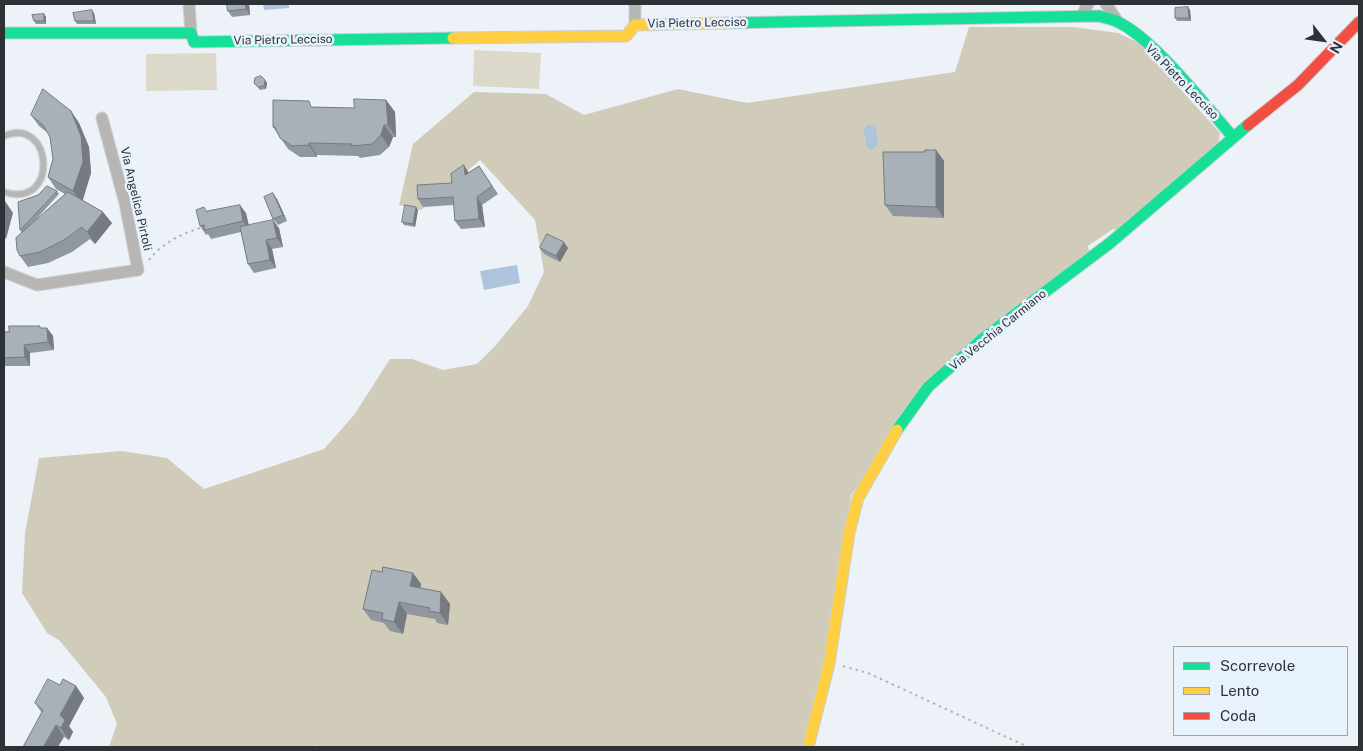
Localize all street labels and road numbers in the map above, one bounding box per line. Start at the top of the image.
street label: Via Pietro Lecciso [647,15,747,31]
street label: Via Pietro Lecciso [233,32,333,48]
street label: Via Pietro Lecciso [1142,41,1222,123]
street label: Via Angelica Pirtoli [117,146,155,252]
street label: Via Vecchia Carmiano [947,286,1049,374]

